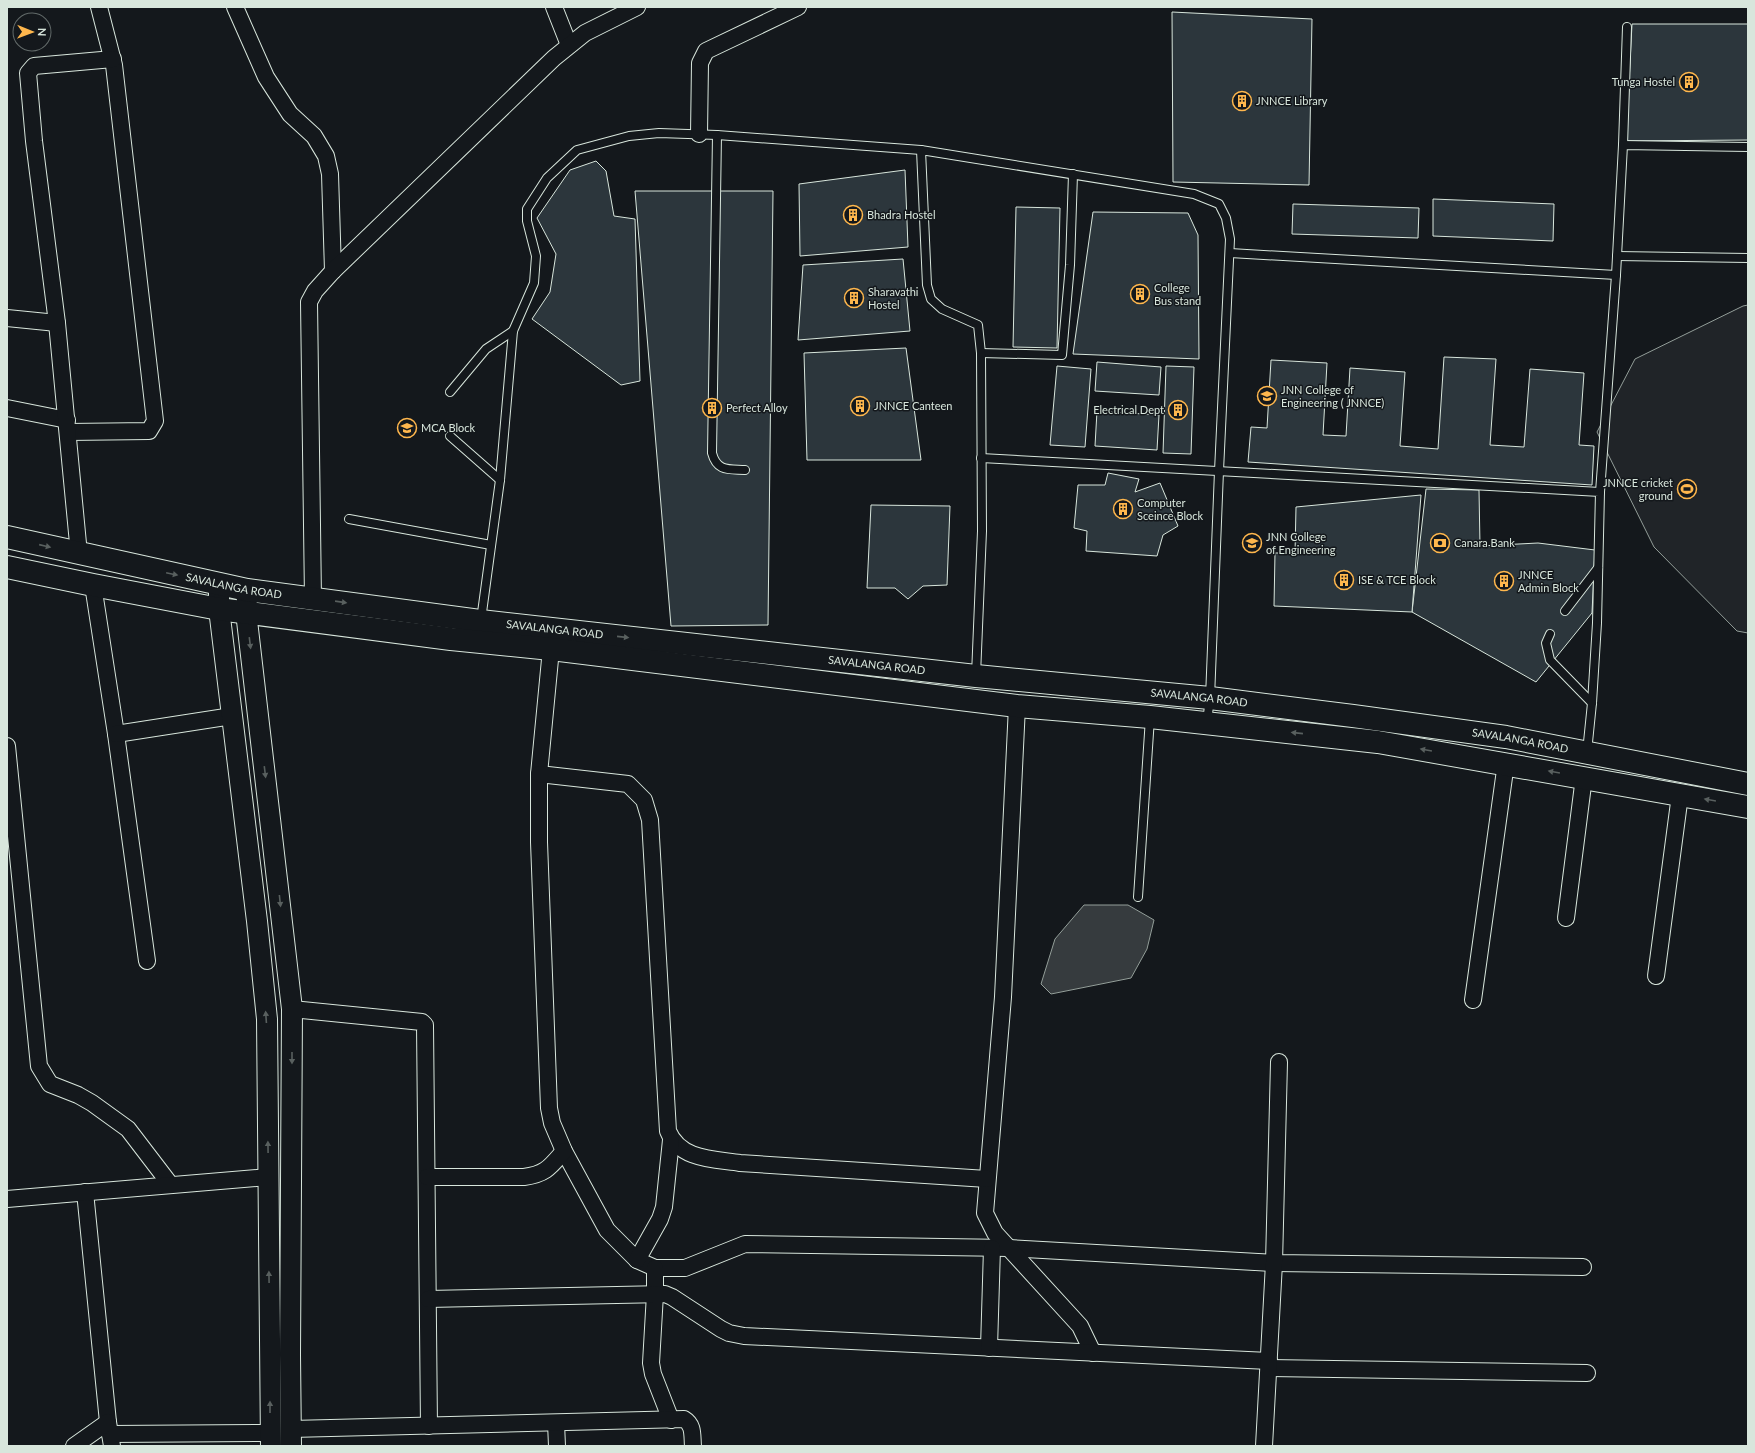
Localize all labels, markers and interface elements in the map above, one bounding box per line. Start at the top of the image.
north arrow [12,12,52,52]
text: N [36,28,49,37]
building icon: Tunga Hostel [1678,71,1700,93]
place label: Tunga Hostel [1612,75,1675,88]
building icon: JNNCE Library [1231,90,1253,112]
place label: JNNCE Library [1256,94,1328,107]
building icon: Bhadra Hostel [842,204,864,226]
place label: Bhadra Hostel [867,208,936,221]
place label: College Bus stand [1154,281,1201,307]
building icon: College Bus stand [1129,283,1151,305]
place label: Sharavathi Hostel [868,285,919,311]
building icon: Sharavathi Hostel [843,287,865,309]
place label: JNN College of Engineering ( JNNCE) [1281,383,1384,409]
school or university icon: JNN College of Engineering ( JNNCE) [1256,385,1278,407]
building icon: JNNCE Canteen [849,395,871,417]
building icon: Perfect Alloy [701,397,723,419]
place label: JNNCE Canteen [874,399,953,412]
building icon: Electrical Dept [1167,399,1189,421]
place label: Perfect Alloy [726,401,788,414]
place label: Electrical Dept [1093,403,1164,416]
school or university icon: MCA Block [396,417,418,439]
place label: MCA Block [421,421,476,434]
place label: JNNCE cricket ground [1603,476,1673,502]
sports icon: JNNCE cricket ground [1676,478,1698,500]
place label: Computer Sceince Block [1137,496,1204,522]
building icon: Computer Sceince Block [1112,498,1134,520]
place label: JNN College of Engineering [1266,530,1336,556]
school or university icon: JNN College of Engineering [1241,532,1263,554]
bank icon: Canara Bank [1429,532,1451,554]
place label: Canara Bank [1454,536,1515,549]
one-way arrow [39,544,51,550]
place label: JNNCE Admin Block [1518,568,1579,594]
building icon: ISE & TCE Block [1333,569,1355,591]
street label: SAVALANGA ROAD [185,570,283,601]
building icon: JNNCE Admin Block [1493,570,1515,592]
one-way arrow [166,571,178,577]
place label: ISE & TCE Block [1358,573,1436,586]
one-way arrow [335,599,348,606]
street label: SAVALANGA ROAD [505,617,604,641]
one-way arrow [617,633,629,640]
one-way arrow [247,637,253,649]
street label: SAVALANGA ROAD [828,653,926,676]
street label: SAVALANGA ROAD [1150,685,1249,709]
street label: SAVALANGA ROAD [1471,725,1570,755]
one-way arrow [1291,730,1303,736]
one-way arrow [1420,747,1432,753]
one-way arrow [262,766,268,778]
one-way arrow [1548,768,1560,774]
one-way arrow [1704,797,1716,803]
one-way arrow [277,895,283,907]
one-way arrow [263,1011,270,1023]
one-way arrow [289,1052,295,1065]
one-way arrow [265,1140,271,1153]
one-way arrow [266,1270,272,1283]
one-way arrow [267,1400,273,1413]

